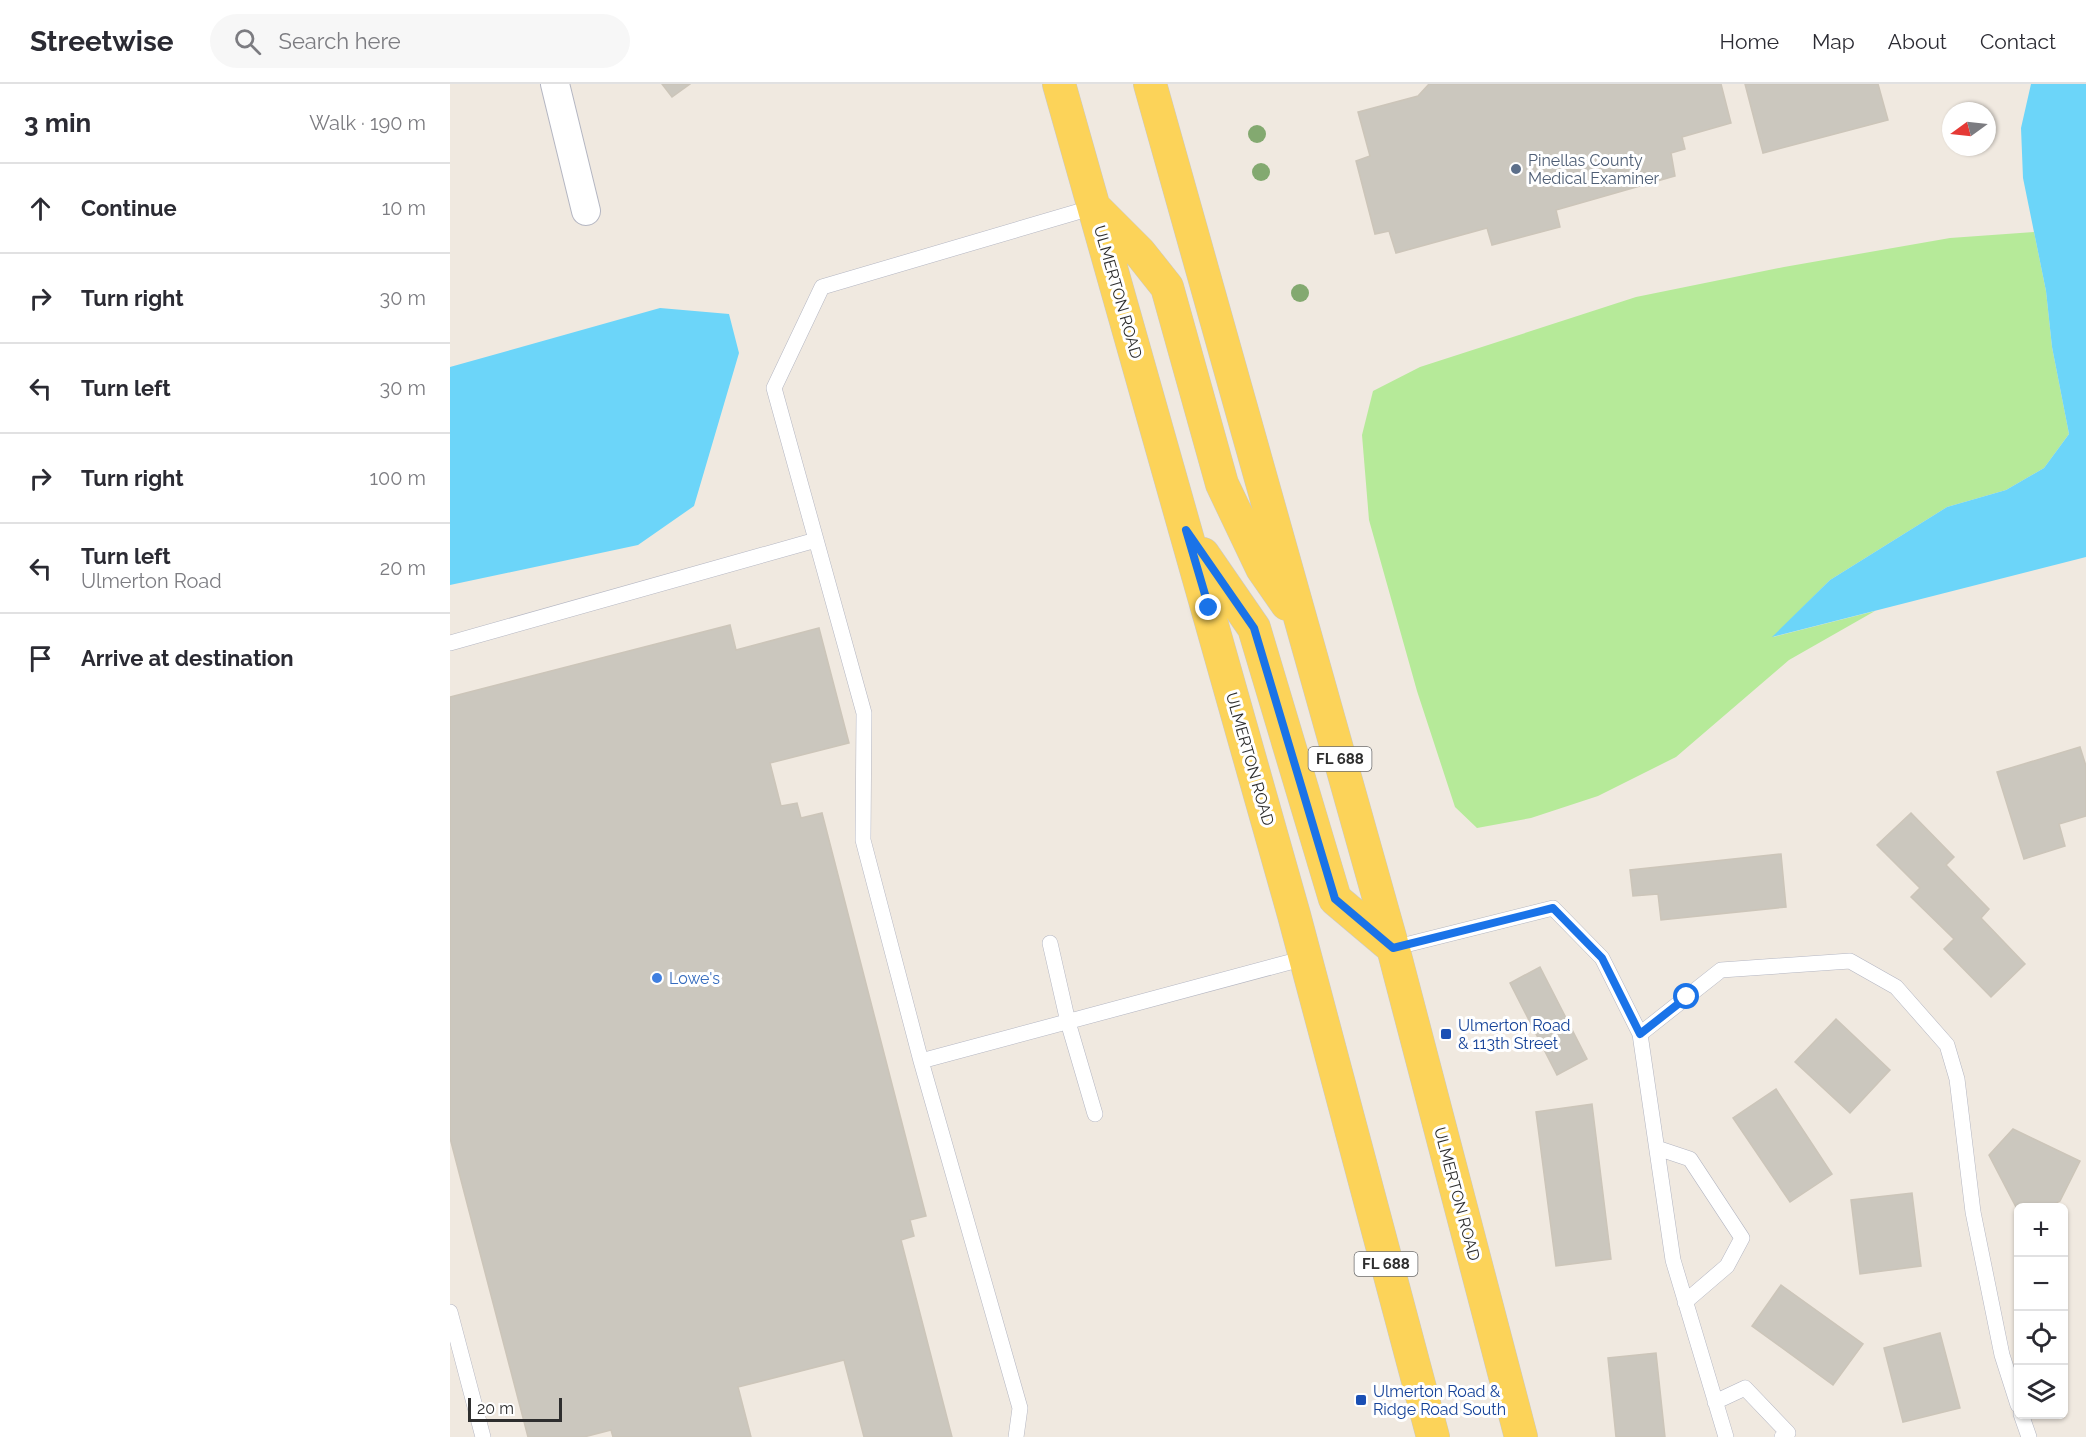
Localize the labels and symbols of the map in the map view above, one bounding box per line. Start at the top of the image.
north arrow [1942,102,1996,156]
place label: Pinellas County Medical Examiner [1528,151,1660,188]
marker: Pinellas County Medical Examiner [1509,162,1523,176]
street label: ULMERTON ROAD [1090,223,1146,361]
route end [1195,594,1221,620]
street label: ULMERTON ROAD [1222,690,1278,828]
road number: FL 688 [1308,747,1372,771]
place label: Lowe's [669,969,720,988]
marker: Lowe's [650,971,664,985]
route start [1673,983,1699,1009]
place label: Ulmerton Road & 113th Street [1458,1016,1571,1053]
marker: Ulmerton Road & 113th Street [1439,1027,1453,1041]
street label: ULMERTON ROAD [1430,1125,1484,1263]
road number: FL 688 [1354,1252,1418,1276]
place label: Ulmerton Road & Ridge Road South [1373,1382,1506,1419]
marker: Ulmerton Road & Ridge Road South [1354,1393,1368,1407]
scale bar [468,1395,562,1422]

